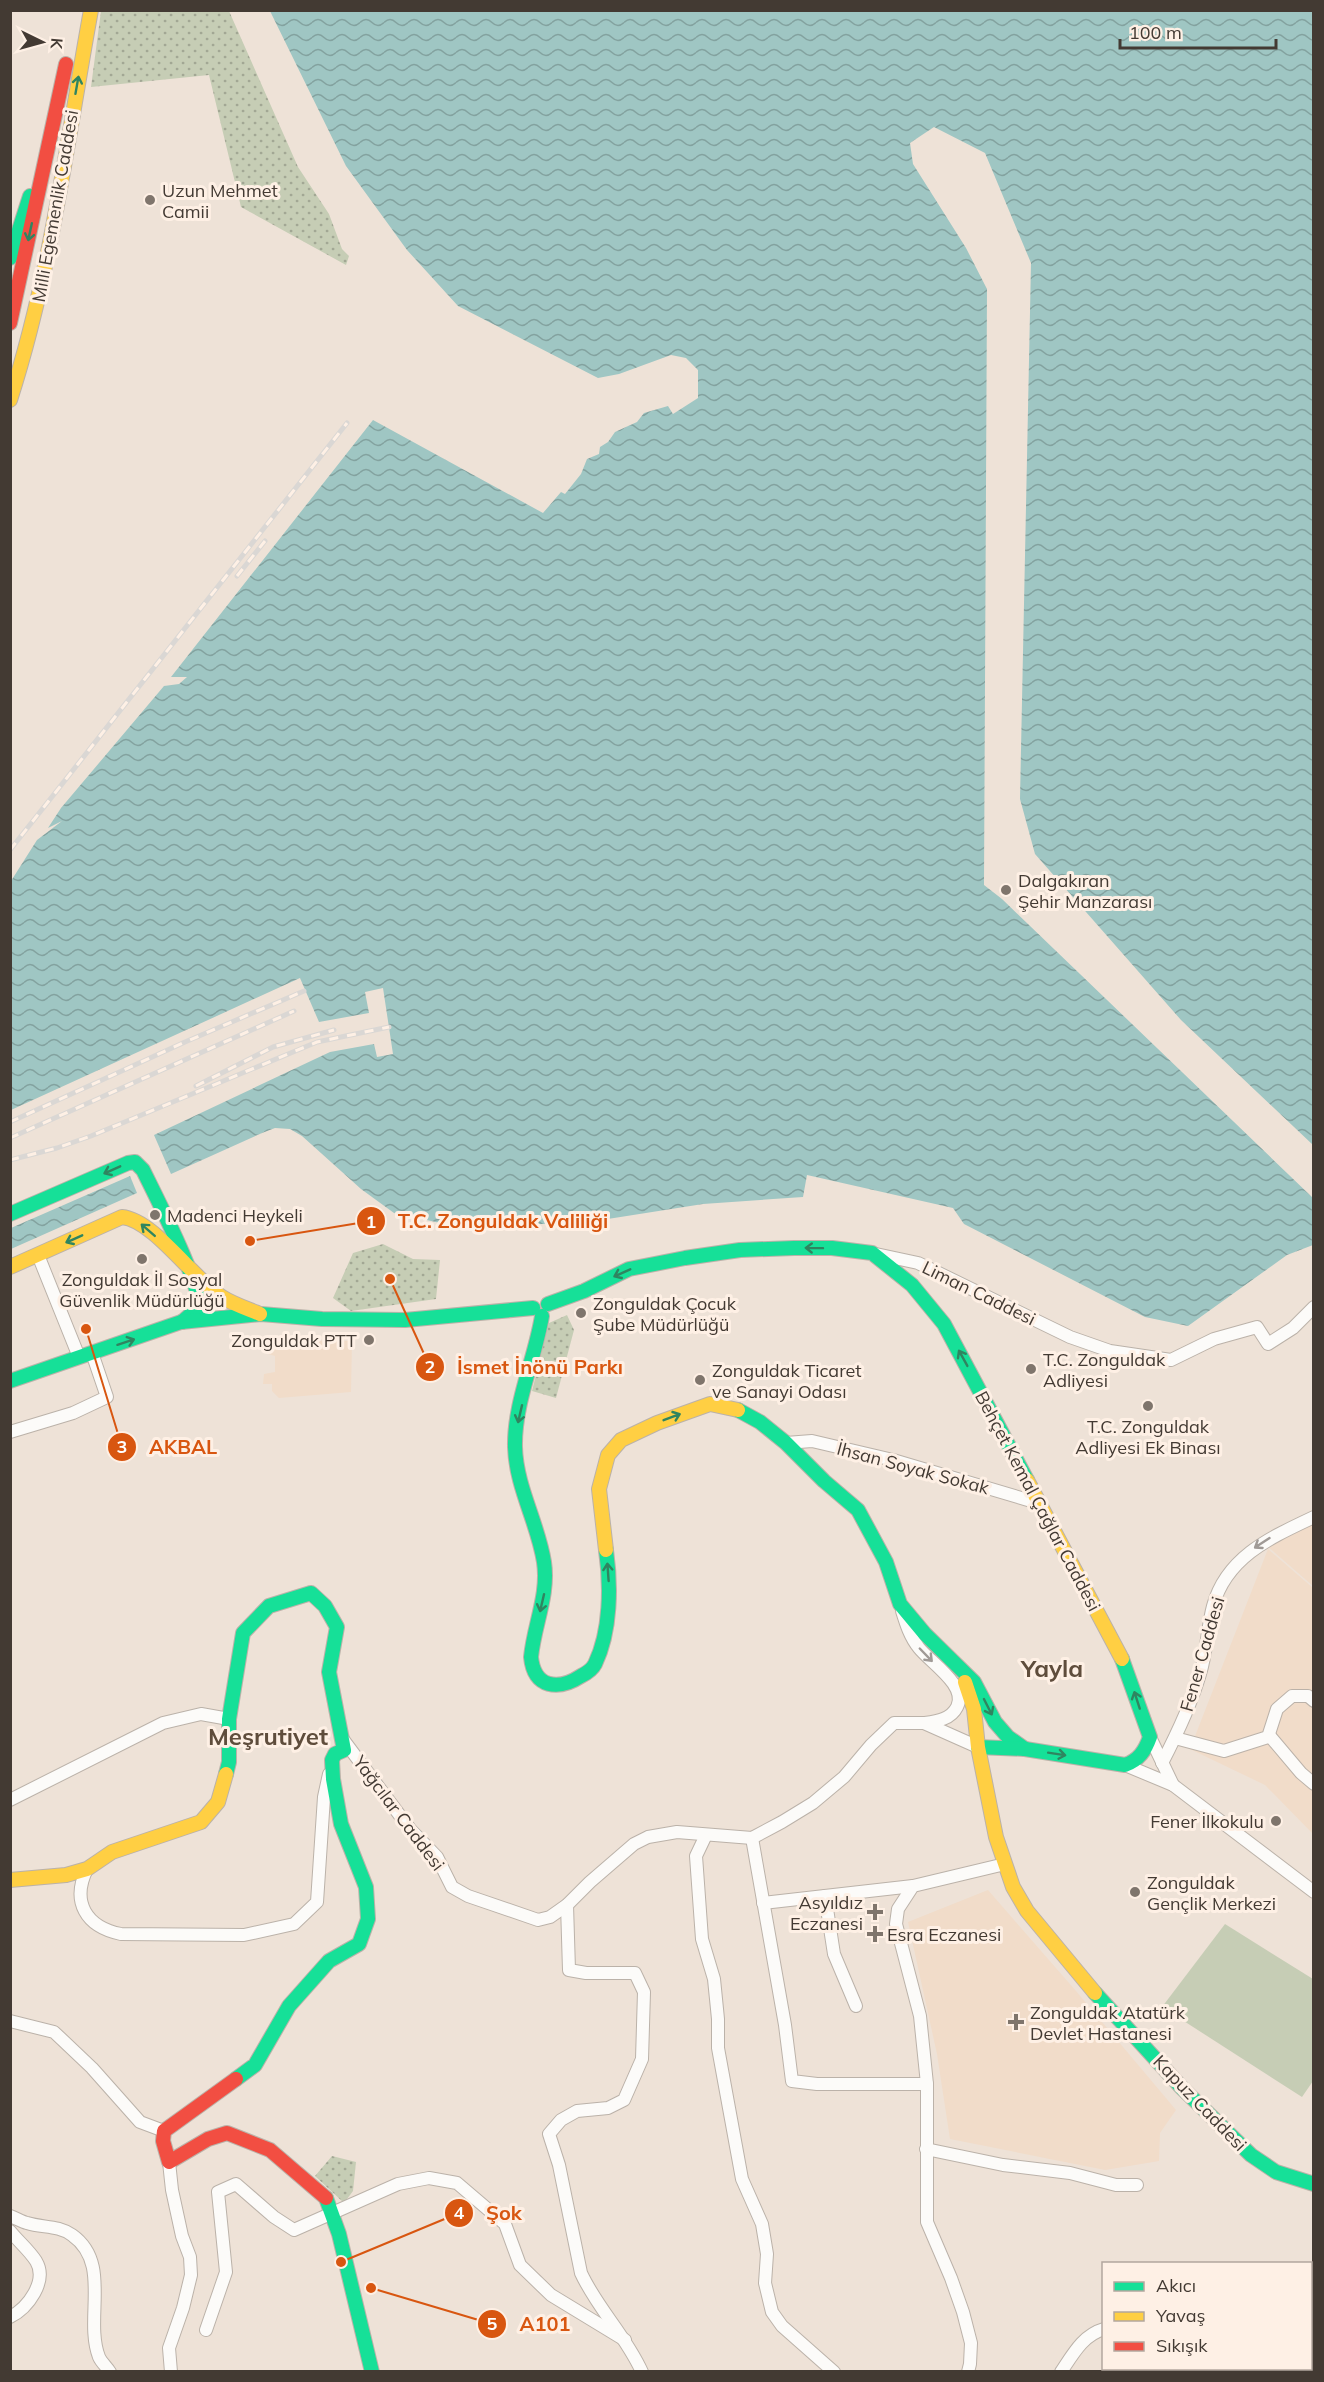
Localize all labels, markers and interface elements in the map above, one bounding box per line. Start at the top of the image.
north arrow [12,12,72,72]
scale bar [1120,12,1276,50]
text: 100 m [1129,21,1182,44]
text: K [46,37,67,51]
one-way arrow [71,76,82,96]
street label: Milli Egemenlik Caddesi [27,108,83,304]
place label: Uzun Mehmet Camii [162,179,278,223]
marker: Uzun Mehmet Camii [143,193,157,207]
one-way arrow [24,223,36,242]
place label: Dalgakıran Şehir Manzarası [1018,869,1152,913]
marker: Dalgakıran Şehir Manzarası [999,883,1013,897]
one-way arrow [104,1165,122,1176]
callout: T.C. Zonguldak Valiliği [356,1202,620,1240]
place label: Madenci Heykeli [167,1204,303,1227]
marker: Madenci Heykeli [148,1208,162,1222]
text: T.C. Zonguldak Valiliği [398,1208,608,1233]
text: 1 [366,1210,376,1233]
one-way arrow [141,1223,156,1237]
one-way arrow [65,1234,83,1246]
one-way arrow [805,1242,825,1254]
marker: Zonguldak İl Sosyal Güvenlik Müdürlüğü [135,1252,149,1266]
street label: Liman Caddesi [919,1256,1039,1330]
place label: Zonguldak İl Sosyal Güvenlik Müdürlüğü [59,1268,225,1312]
one-way arrow [613,1268,631,1279]
place label: Zonguldak Çocuk Şube Müdürlüğü [593,1292,737,1336]
marker: Zonguldak Çocuk Şube Müdürlüğü [574,1306,588,1320]
place label: Zonguldak PTT [231,1329,357,1352]
marker: Zonguldak PTT [362,1333,376,1347]
one-way arrow [116,1335,135,1346]
callout: İsmet İnönü Parkı [415,1348,635,1386]
place label: T.C. Zonguldak Adliyesi [1043,1348,1166,1392]
one-way arrow [957,1350,969,1367]
text: İsmet İnönü Parkı [457,1354,623,1379]
text: 2 [425,1355,435,1378]
place label: Zonguldak Ticaret ve Sanayi Odası [712,1359,862,1403]
marker: T.C. Zonguldak Adliyesi [1024,1362,1038,1376]
marker: Zonguldak Ticaret ve Sanayi Odası [693,1373,707,1387]
street label: Behçet Kemal Çağlar Caddesi [970,1387,1106,1615]
marker: T.C. Zonguldak Adliyesi Ek Binası [1141,1399,1155,1413]
one-way arrow [514,1404,526,1423]
one-way arrow [662,1411,681,1422]
place label: T.C. Zonguldak Adliyesi Ek Binası [1075,1415,1221,1459]
callout: AKBAL [107,1428,230,1466]
text: AKBAL [149,1434,217,1459]
text: 3 [117,1435,127,1458]
street label: İhsan Soyak Sokak [834,1437,992,1500]
one-way arrow [1253,1537,1270,1550]
one-way arrow [603,1563,614,1583]
one-way arrow [535,1594,547,1613]
street label: Fener Caddesi [1175,1594,1229,1714]
one-way arrow [919,1647,933,1662]
district label: Yayla [1020,1653,1083,1683]
one-way arrow [1130,1691,1141,1710]
one-way arrow [982,1698,994,1715]
district label: Meşrutiyet [208,1721,328,1751]
one-way arrow [1047,1748,1066,1759]
street label: Yağcılar Caddesi [348,1750,450,1875]
place label: Fener İlkokulu [1150,1810,1264,1833]
marker: Fener İlkokulu [1269,1814,1283,1828]
place label: Zonguldak Gençlik Merkezi [1147,1871,1276,1915]
marker: Zonguldak Gençlik Merkezi [1128,1885,1142,1899]
place label: Asyıldız Eczanesi [790,1891,863,1935]
marker: Asyıldız Eczanesi [868,1905,882,1919]
place label: Esra Eczanesi [887,1923,1001,1946]
marker: Esra Eczanesi [868,1927,882,1941]
place label: Zonguldak Atatürk Devlet Hastanesi [1030,2001,1186,2045]
marker: Zonguldak Atatürk Devlet Hastanesi [1007,2013,1025,2031]
street label: Kapuz Caddesi [1148,2050,1252,2156]
callout: Şok [444,2194,534,2232]
text: Şok [486,2200,523,2225]
text: 4 [454,2201,465,2224]
legend [1102,2262,1312,2370]
text: Akıcı [1156,2274,1196,2297]
text: Yavaş [1155,2304,1205,2327]
callout: A101 [477,2305,582,2343]
text: A101 [520,2311,571,2336]
text: 5 [487,2312,498,2335]
text: Sıkışık [1156,2334,1208,2357]

